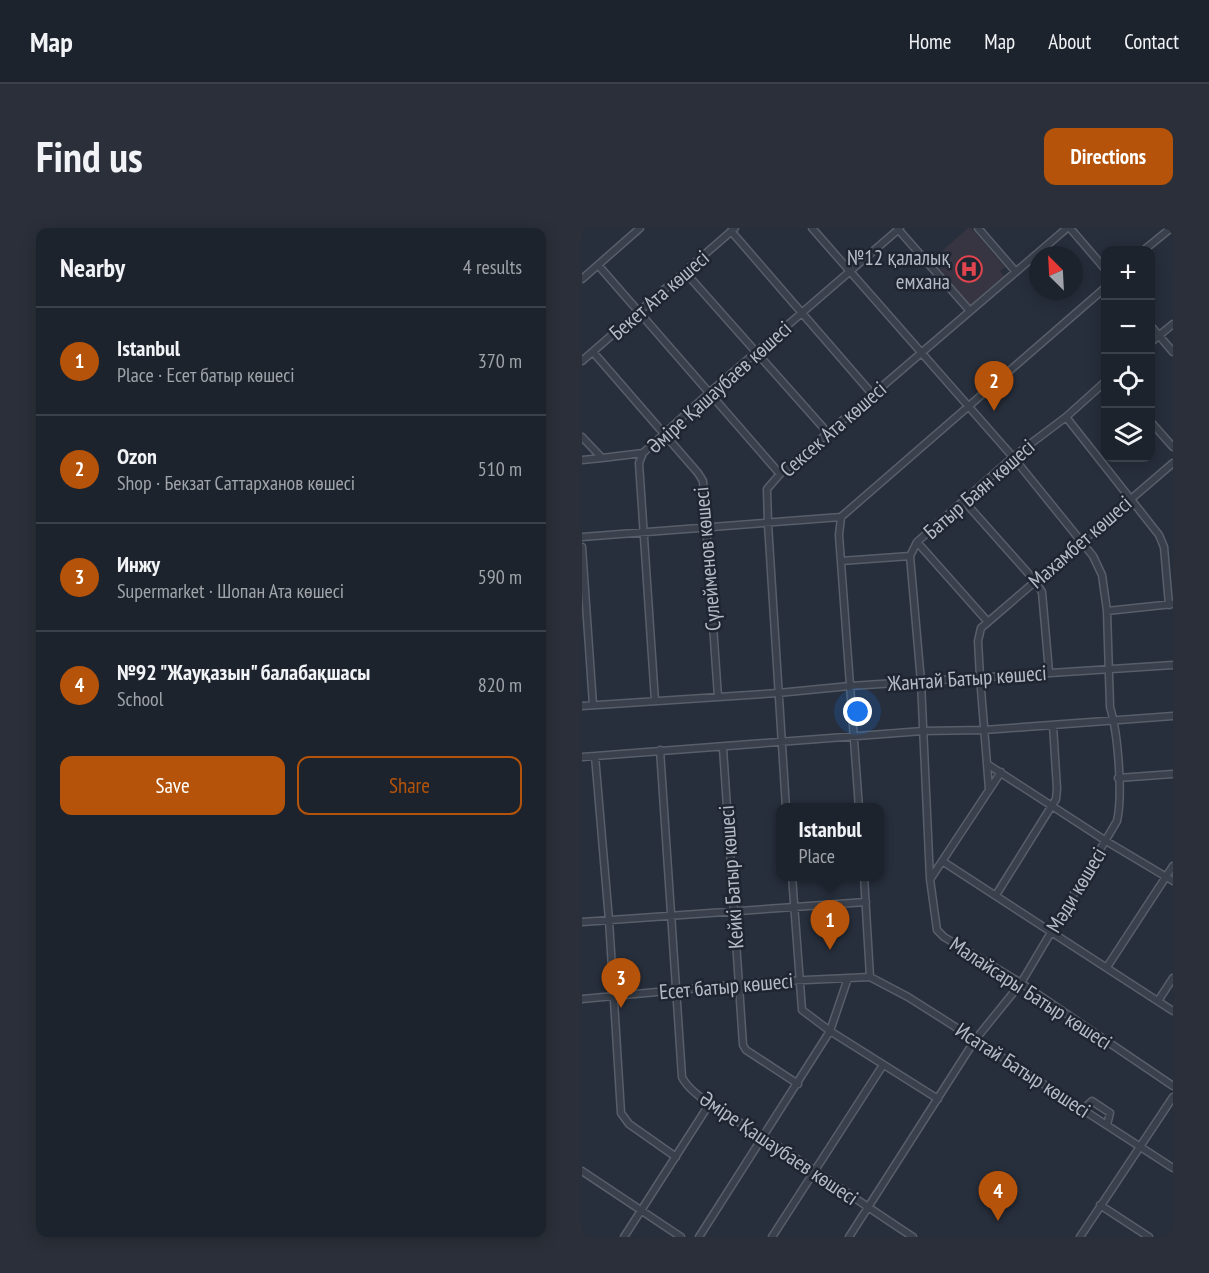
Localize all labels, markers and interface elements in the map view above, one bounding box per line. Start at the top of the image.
text: Map [30,23,73,60]
text: Home [909,28,951,55]
text: Map [984,28,1015,55]
text: About [1048,28,1091,55]
text: Contact [1124,28,1179,55]
button: Directions [1044,128,1173,185]
text: Find us [36,129,143,184]
street label: Бекет Ата көшесі [603,244,715,346]
place label: №12 қалалық емхана [847,244,950,295]
north arrow [1029,246,1083,300]
map controls [1101,246,1155,462]
button: + [1101,246,1155,300]
text: Nearby [60,251,125,284]
text: 4 results [463,254,522,280]
hospital icon: №12 қалалық емхана [954,254,984,284]
button: − [1101,300,1155,354]
street label: Әміре Қашаубаев көшесі [641,315,797,459]
text: Istanbul [117,334,180,362]
text: 1 [75,348,84,374]
text: 370 m [478,348,522,374]
button: locate [1101,354,1155,408]
text: Place · Есет батыр көшесі [117,362,295,388]
pin: 2 [974,362,1014,411]
street label: Сексек Ата көшесі [774,375,892,483]
button: layers [1101,408,1155,462]
street label: Батыр Баян көшесі [918,433,1040,545]
text: Ozon [117,442,157,470]
text: 2 [75,456,84,482]
text: 510 m [478,456,522,482]
text: Shop · Бекзат Саттарханов көшесі [117,470,355,496]
street label: Сүлейменов көшесі [687,486,727,632]
street label: Махамбет көшесі [1023,490,1137,594]
text: Инжу [117,550,160,578]
text: 3 [75,564,84,590]
text: 590 m [478,564,522,590]
text: Supermarket · Шопан Ата көшесі [117,578,344,604]
text: №92 "Жауқазын" балабақшасы [117,658,370,686]
street label: Жантай Батыр көшесі [886,659,1047,697]
text: 4 [75,672,84,698]
text: 820 m [478,672,522,698]
text: School [117,686,163,712]
your location [843,697,872,726]
button: Save [60,756,285,815]
button: Share [297,756,522,815]
popup [776,803,884,881]
street label: Кейкі Батыр көшесі [713,804,749,950]
text: Istanbul [798,815,862,843]
street label: Мәди көшесі [1040,842,1112,938]
text: Place [798,843,835,869]
pin: 1 [810,900,850,950]
street label: Малайсары Батыр көшесі [945,930,1117,1056]
pin: 3 [602,958,640,1008]
street label: Есет батыр көшесі [658,967,794,1005]
street label: Исатай Батыр көшесі [950,1016,1096,1124]
street label: Әміре Қашаубаев көшесі [695,1085,863,1211]
pin: 4 [978,1172,1018,1221]

